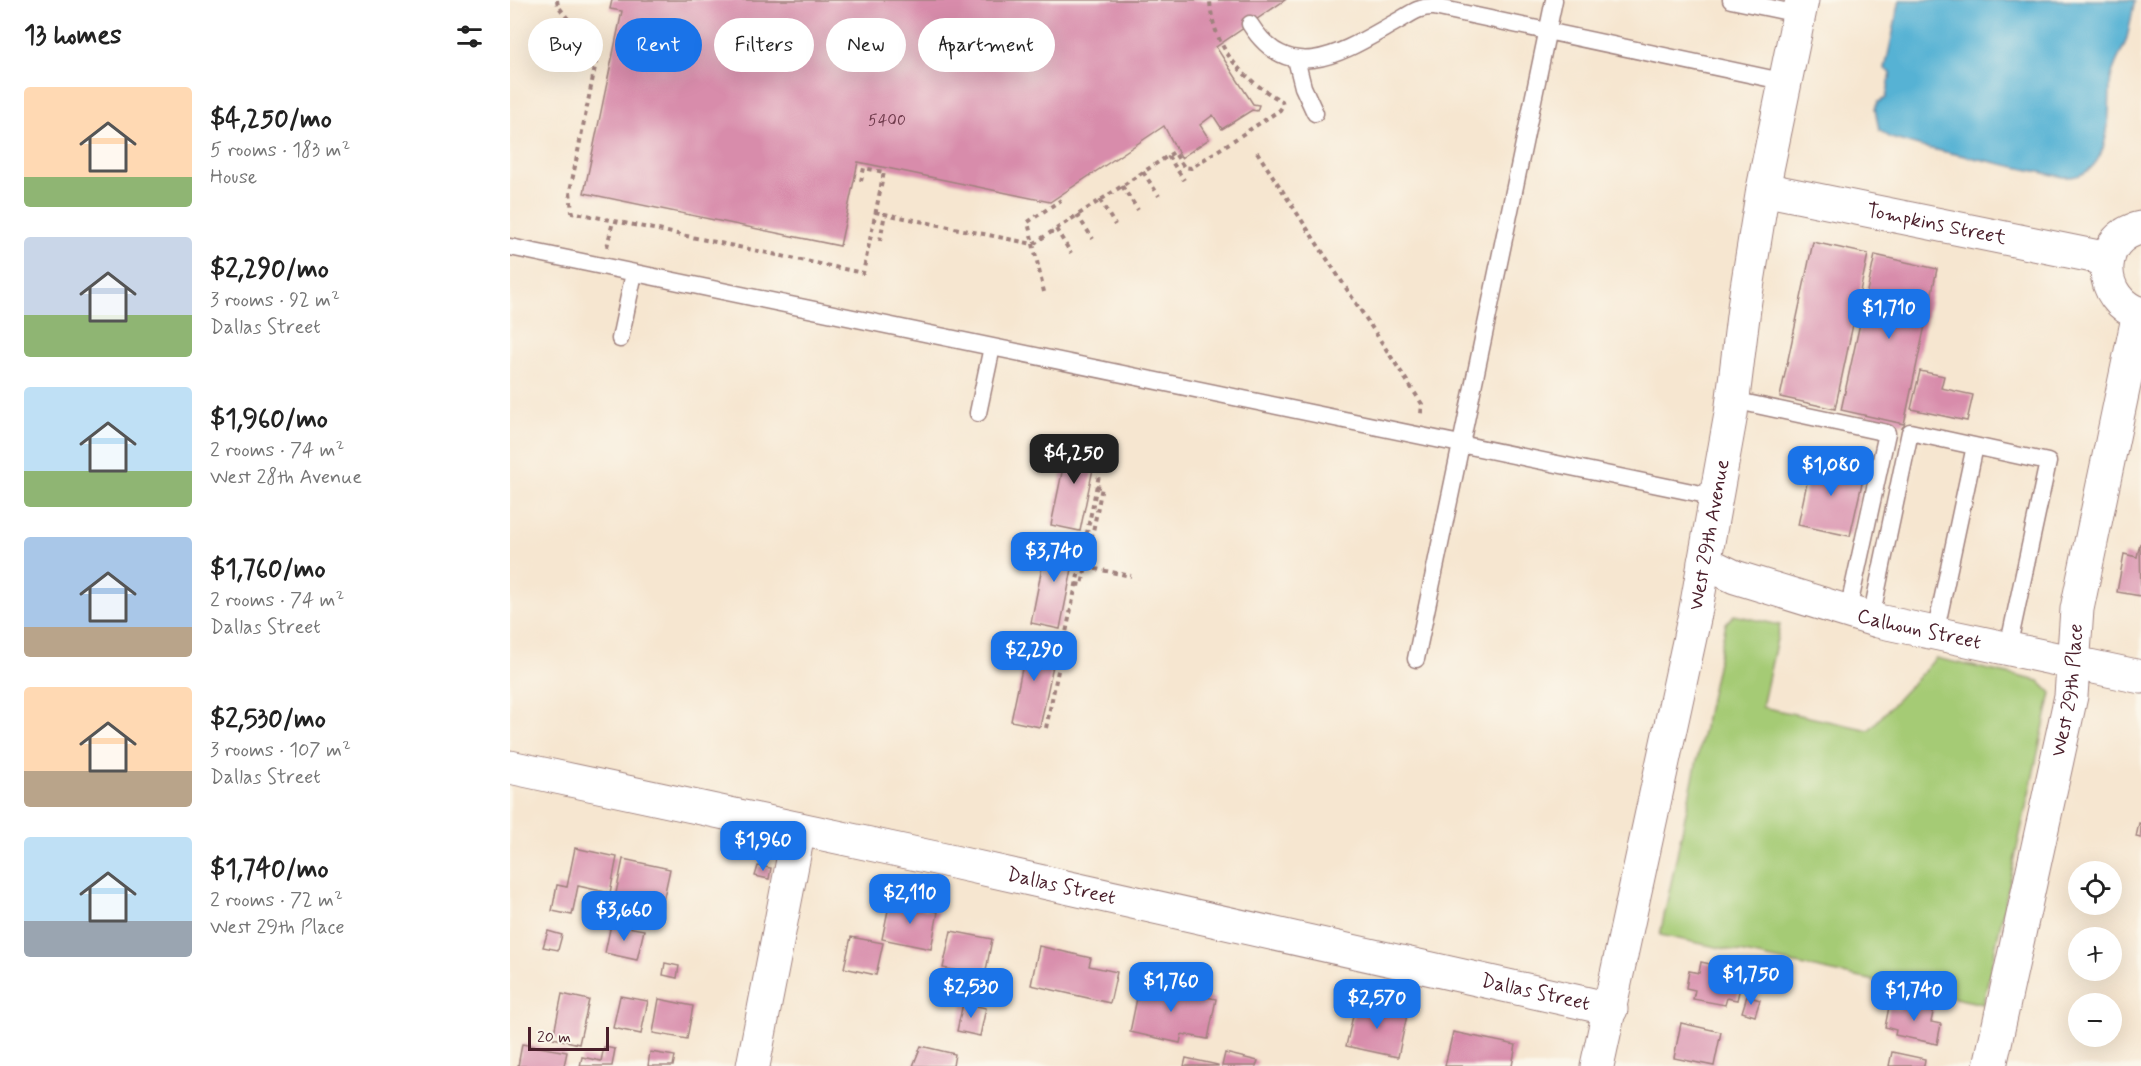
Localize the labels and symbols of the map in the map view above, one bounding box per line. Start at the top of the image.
house number: 5400 [868,110,906,131]
street label: Tompkins Street [1864,197,2009,252]
pin: $1,710 [1840,289,1938,340]
pin: $4,250 [1025,434,1123,485]
pin: $1,080 [1782,446,1880,497]
street label: West 29th Avenue [1682,457,1736,613]
pin: $3,740 [1005,532,1103,583]
street label: Calhoun Street [1854,602,1984,656]
street label: West 29th Place [2045,623,2089,759]
pin: $2,290 [985,631,1083,682]
pin: $1,960 [714,821,812,872]
street label: Dallas Street [1004,861,1118,911]
pin: $2,110 [861,874,959,925]
pin: $3,660 [575,891,673,942]
pin: $1,750 [1702,955,1800,1006]
pin: $1,760 [1122,962,1220,1013]
street label: Dallas Street [1479,967,1593,1017]
pin: $2,530 [922,968,1020,1019]
pin: $1,740 [1865,971,1963,1022]
pin: $2,570 [1328,979,1426,1030]
scale bar [528,1024,609,1052]

